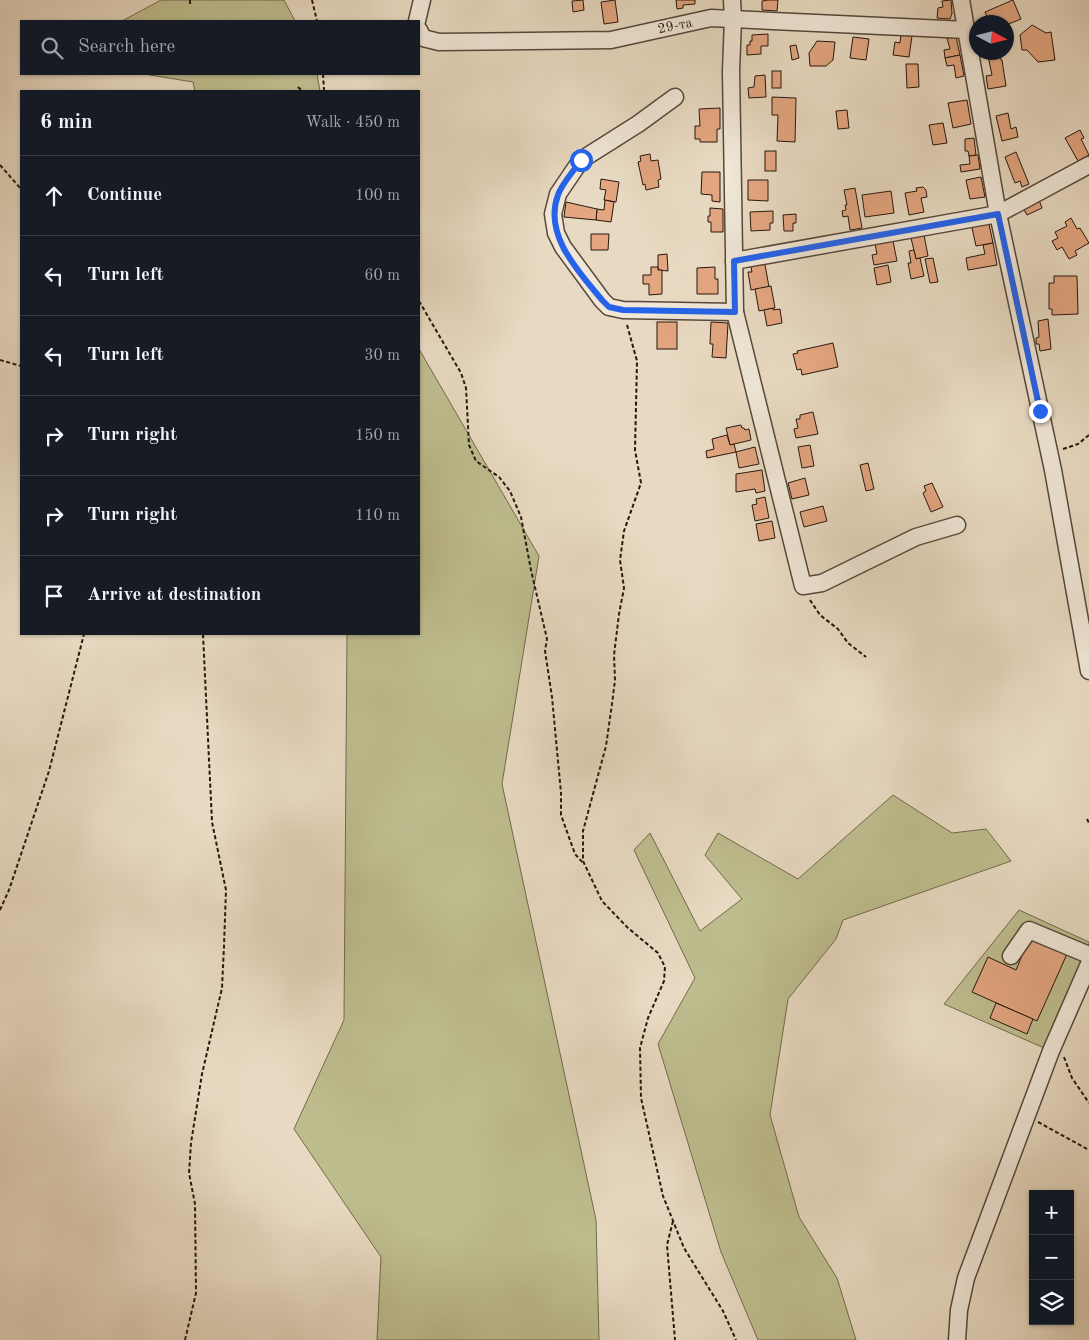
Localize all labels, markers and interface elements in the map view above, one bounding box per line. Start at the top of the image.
north arrow [969,15,1014,60]
street label: 29-та [656,16,694,36]
search box [20,20,420,75]
icon: search [38,34,66,62]
text: Search here [78,38,175,57]
text: 6 min [40,112,93,133]
text: Walk · 450 m [305,115,400,131]
route start [570,149,593,172]
icon: ahead [40,182,68,210]
text: Continue [87,186,162,205]
text: 100 m [355,188,400,204]
icon: left [40,262,68,290]
text: Turn left [87,266,164,285]
text: 60 m [364,268,400,284]
icon: left [40,342,68,370]
text: Turn left [87,346,164,365]
text: 30 m [364,348,400,364]
route end [1029,400,1052,423]
icon: right [40,422,68,450]
text: Turn right [87,426,177,445]
text: 150 m [355,428,400,444]
icon: right [40,502,68,530]
text: Turn right [87,506,177,525]
text: 110 m [355,508,400,524]
icon: arrive [40,582,68,610]
text: Arrive at destination [87,586,261,605]
map controls [1029,1190,1074,1325]
button: + [1029,1190,1074,1235]
button: − [1029,1235,1074,1280]
button: layers [1029,1280,1074,1325]

